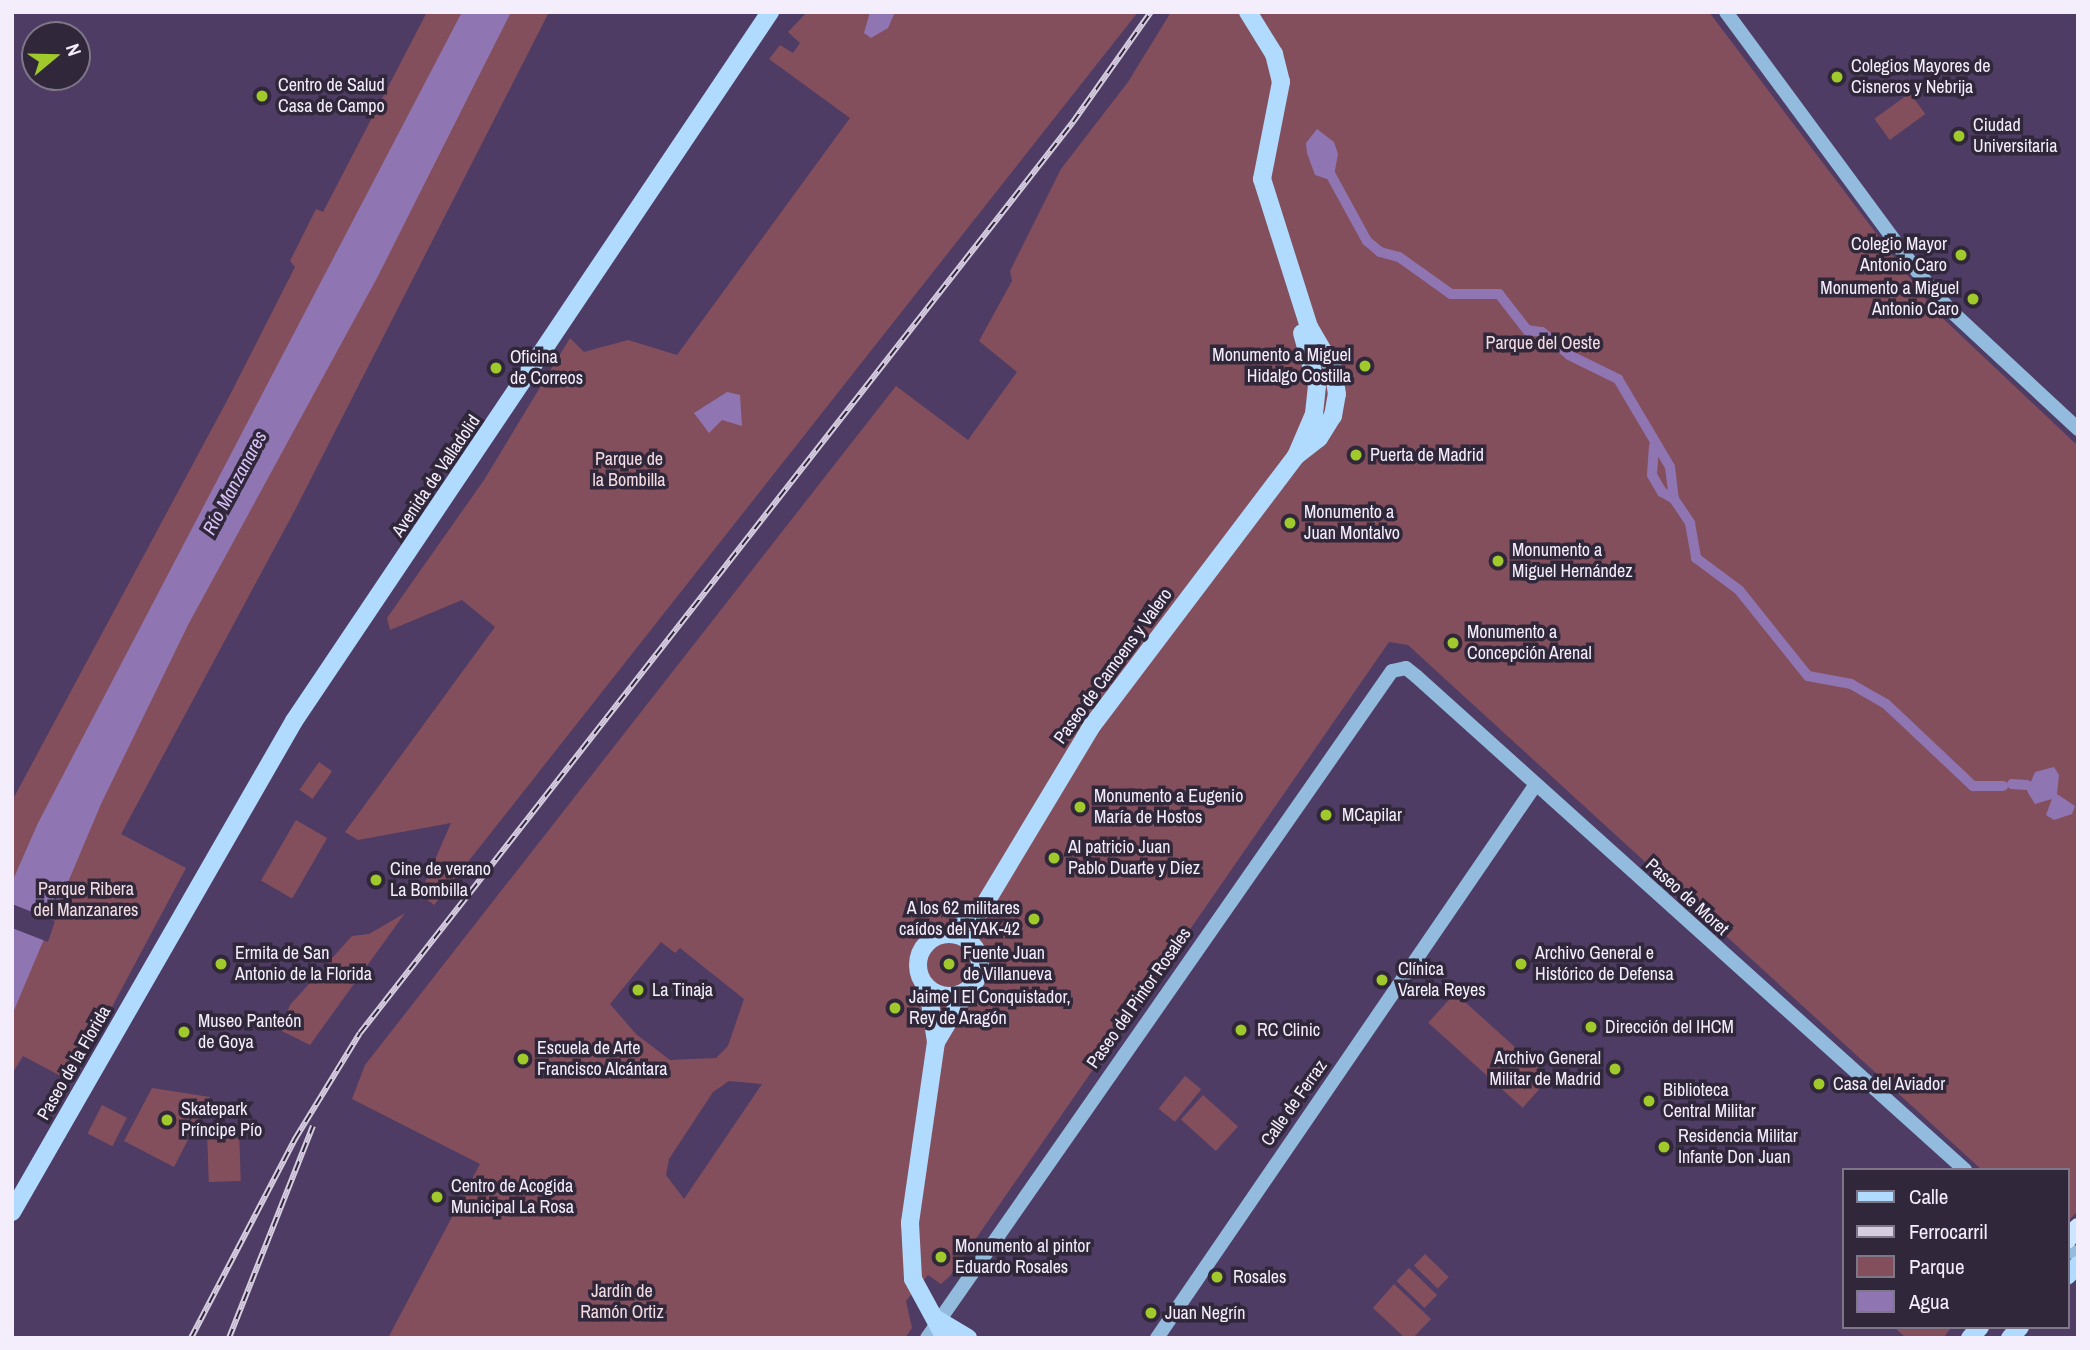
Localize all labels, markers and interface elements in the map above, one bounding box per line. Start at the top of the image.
north arrow [21,21,91,91]
text: N [60,40,88,59]
place label: Colegios Mayores de Cisneros y Nebrija [1851,56,1990,98]
marker: Colegios Mayores de Cisneros y Nebrija [1829,69,1845,85]
place label: Centro de Salud Casa de Campo [278,75,385,118]
marker: Centro de Salud Casa de Campo [252,86,272,106]
place label: Ciudad Universitaria [1973,115,2057,158]
marker: Ciudad Universitaria [1951,128,1967,144]
place label: Colegio Mayor Antonio Caro [1851,234,1947,276]
marker: Colegio Mayor Antonio Caro [1953,247,1969,263]
place label: Monumento a Miguel Antonio Caro [1820,278,1959,320]
marker: Monumento a Miguel Antonio Caro [1965,291,1981,307]
park label: Parque del Oeste [1486,332,1600,354]
place label: Monumento a Miguel Hidalgo Costilla [1212,345,1351,388]
place label: Oficina de Correos [510,347,583,390]
marker: Monumento a Miguel Hidalgo Costilla [1357,358,1373,374]
marker: Oficina de Correos [488,360,504,376]
street label: Avenida de Valladolid [387,411,485,541]
water label: Río Manzanares [198,427,272,539]
place label: Puerta de Madrid [1370,444,1484,466]
marker: Puerta de Madrid [1348,447,1364,463]
park label: Parque de la Bombilla [592,449,666,491]
place label: Monumento a Juan Montalvo [1304,502,1400,544]
marker: Monumento a Juan Montalvo [1282,515,1298,531]
place label: Monumento a Miguel Hernández [1512,540,1633,582]
marker: Monumento a Miguel Hernández [1490,553,1506,569]
street label: Paseo de Camoens y Valero [1049,584,1177,748]
place label: Monumento a Concepción Arenal [1467,622,1593,664]
marker: Monumento a Concepción Arenal [1445,635,1461,651]
place label: Monumento a Eugenio María de Hostos [1094,786,1243,828]
marker: Monumento a Eugenio María de Hostos [1072,799,1088,815]
place label: MCapilar [1342,804,1402,826]
marker: MCapilar [1316,805,1336,825]
place label: Al patricio Juan Pablo Duarte y Díez [1068,837,1200,880]
marker: Al patricio Juan Pablo Duarte y Díez [1046,850,1062,866]
street label: Paseo de Moret [1641,854,1733,940]
place label: Cine de verano La Bombilla [390,859,491,902]
marker: Cine de verano La Bombilla [368,872,384,888]
park label: Parque Ribera del Manzanares [33,879,139,922]
place label: A los 62 militares caídos del YAK-42 [899,898,1020,940]
marker: A los 62 militares caídos del YAK-42 [1026,911,1042,927]
street label: Paseo del Pintor Rosales [1082,924,1196,1072]
place label: Ermita de San Antonio de la Florida [235,943,372,986]
place label: Fuente Juan de Villanueva [963,943,1052,986]
place label: Archivo General e Histórico de Defensa [1535,943,1674,986]
marker: Ermita de San Antonio de la Florida [213,956,229,972]
marker: Fuente Juan de Villanueva [941,956,957,972]
marker: Archivo General e Histórico de Defensa [1513,956,1529,972]
place label: Clínica Varela Reyes [1398,959,1486,1002]
marker: Clínica Varela Reyes [1372,970,1392,990]
place label: La Tinaja [652,979,713,1001]
marker: La Tinaja [630,982,646,998]
place label: Jaime I El Conquistador, Rey de Aragón [909,987,1071,1030]
marker: Jaime I El Conquistador, Rey de Aragón [887,1000,903,1016]
street label: Paseo de la Florida [33,1002,115,1124]
place label: Museo Panteón de Goya [198,1011,301,1054]
place label: Dirección del IHCM [1605,1016,1734,1038]
place label: RC Clinic [1257,1019,1320,1041]
marker: Dirección del IHCM [1583,1019,1599,1035]
marker: RC Clinic [1231,1020,1251,1040]
marker: Museo Panteón de Goya [176,1024,192,1040]
place label: Escuela de Arte Francisco Alcántara [537,1038,668,1080]
place label: Archivo General Militar de Madrid [1489,1048,1601,1090]
marker: Escuela de Arte Francisco Alcántara [515,1051,531,1067]
street label: Calle de Ferraz [1256,1056,1332,1150]
marker: Archivo General Militar de Madrid [1607,1061,1623,1077]
place label: Casa del Aviador [1833,1073,1946,1095]
marker: Casa del Aviador [1811,1076,1827,1092]
place label: Biblioteca Central Militar [1663,1080,1756,1122]
marker: Biblioteca Central Militar [1641,1093,1657,1109]
place label: Skatepark Príncipe Pío [181,1099,262,1142]
marker: Skatepark Príncipe Pío [159,1112,175,1128]
place label: Residencia Militar Infante Don Juan [1678,1126,1798,1168]
marker: Residencia Militar Infante Don Juan [1656,1139,1672,1155]
legend [1842,1168,2069,1329]
place label: Centro de Acogida Municipal La Rosa [451,1176,574,1218]
text: Calle [1909,1182,1948,1211]
marker: Centro de Acogida Municipal La Rosa [429,1189,445,1205]
text: Ferrocarril [1909,1217,1988,1246]
place label: Monumento al pintor Eduardo Rosales [955,1236,1090,1278]
marker: Monumento al pintor Eduardo Rosales [933,1249,949,1265]
text: Parque [1909,1252,1965,1281]
place label: Rosales [1233,1266,1286,1288]
marker: Rosales [1207,1267,1227,1287]
park label: Jardín de Ramón Ortiz [580,1281,664,1324]
text: Agua [1909,1287,1949,1316]
place label: Juan Negrín [1165,1302,1245,1324]
marker: Juan Negrín [1143,1305,1159,1321]

